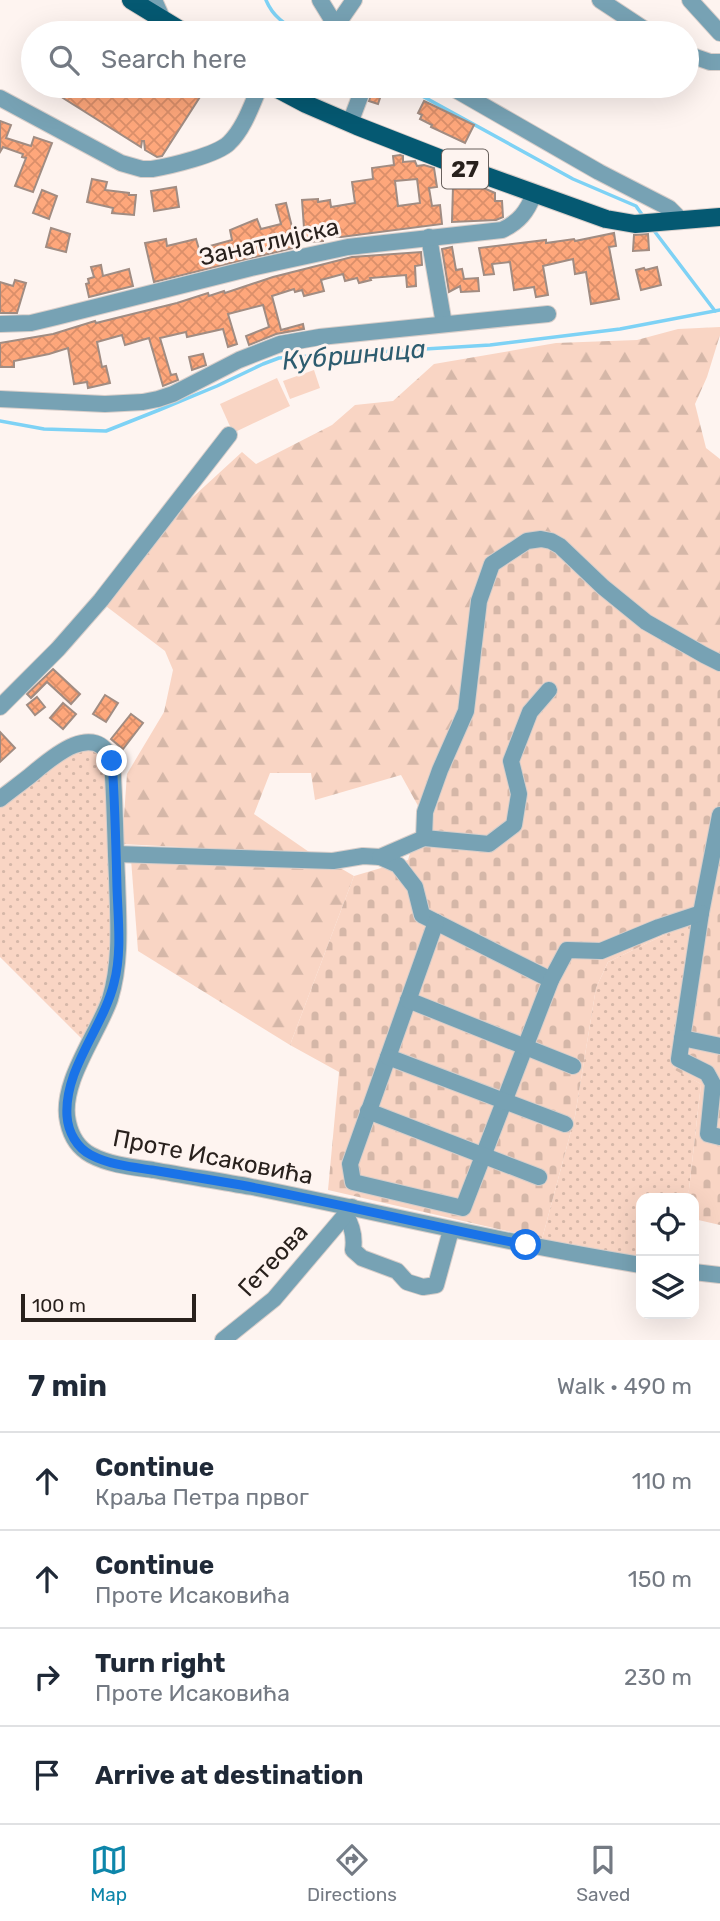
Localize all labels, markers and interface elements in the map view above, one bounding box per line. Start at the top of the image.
search box [21,21,699,98]
icon: search [45,41,83,79]
text: Search here [101,44,247,75]
road number: 27 [442,150,488,188]
street label: Занатлијска [197,212,341,272]
water label: Кубршница [281,333,427,377]
route end [96,745,127,776]
street label: Проте Исаковића [111,1124,315,1190]
map controls [636,1193,699,1319]
button: locate [636,1193,699,1256]
street label: Гетеова [232,1218,314,1302]
route start [510,1229,541,1260]
button: layers [636,1256,699,1319]
scale bar [21,1291,196,1323]
text: 100 m [32,1294,86,1317]
text: 7 min [28,1368,107,1404]
text: Walk · 490 m [557,1372,692,1400]
text: Continue [95,1452,214,1483]
icon: ahead [28,1462,66,1500]
text: 110 m [632,1467,692,1495]
text: Краља Петра првог [95,1483,309,1511]
text: Continue [95,1550,214,1581]
icon: ahead [28,1560,66,1598]
text: 150 m [628,1565,692,1593]
text: Проте Исаковића [95,1581,290,1609]
text: Turn right [95,1648,225,1679]
icon: right [28,1658,66,1696]
text: 230 m [624,1663,692,1691]
text: Проте Исаковића [95,1679,290,1707]
icon: arrive [28,1756,66,1794]
text: Arrive at destination [95,1760,363,1791]
tab: Map [90,1841,128,1906]
tab: Directions [307,1841,397,1906]
tab: Saved [576,1841,630,1906]

